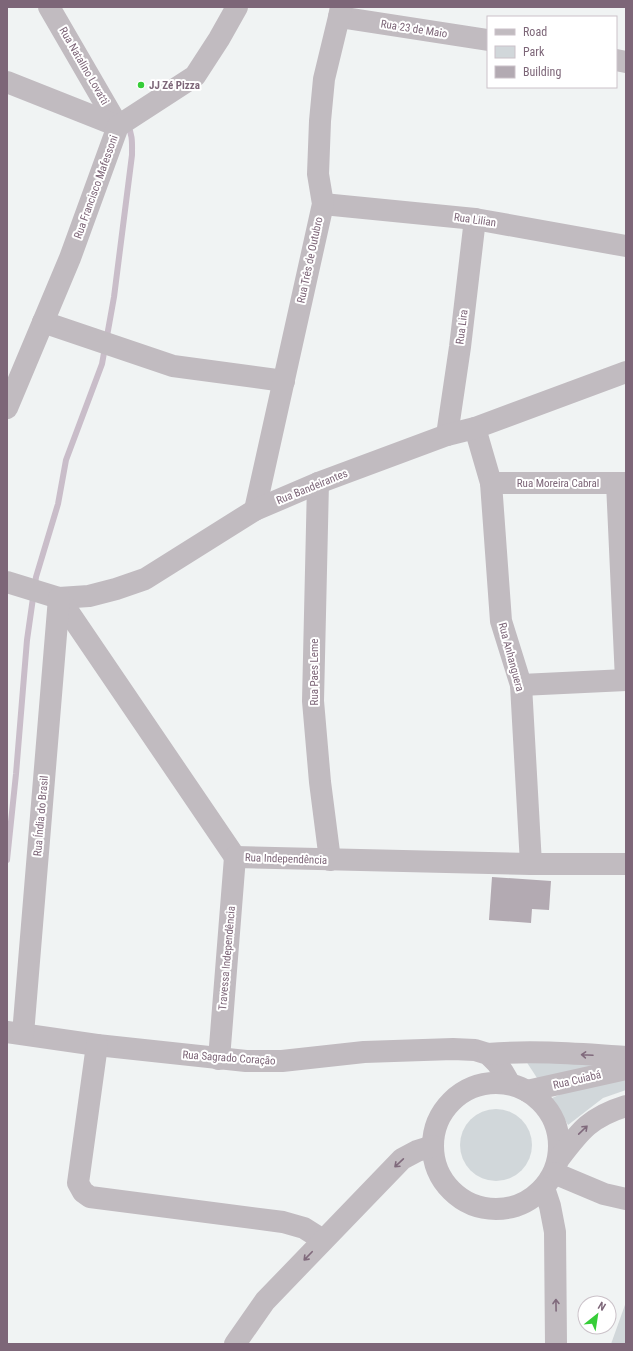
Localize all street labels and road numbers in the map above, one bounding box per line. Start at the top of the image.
street label: Rua 23 de Maio [380,17,449,41]
street label: Rua Natalino Lovatti [56,25,112,107]
street label: Rua Francisco Mafessoni [71,134,121,240]
street label: Rua Lilian [453,211,497,229]
street label: Rua Três de Outubro [295,215,326,304]
street label: Rua Lira [453,309,471,345]
street label: Rua Bandeirantes [274,467,350,507]
street label: Rua Moreira Cabral [517,477,599,490]
street label: Rua Anhanguera [496,621,526,693]
street label: Rua Paes Leme [308,639,321,705]
street label: Rua Índia do Brasil [31,775,51,857]
street label: Rua Independência [245,851,327,867]
street label: Travessa Independência [216,905,238,1011]
street label: Rua Sagrado Coração [182,1048,276,1068]
street label: Rua Cuiabá [552,1068,602,1092]

